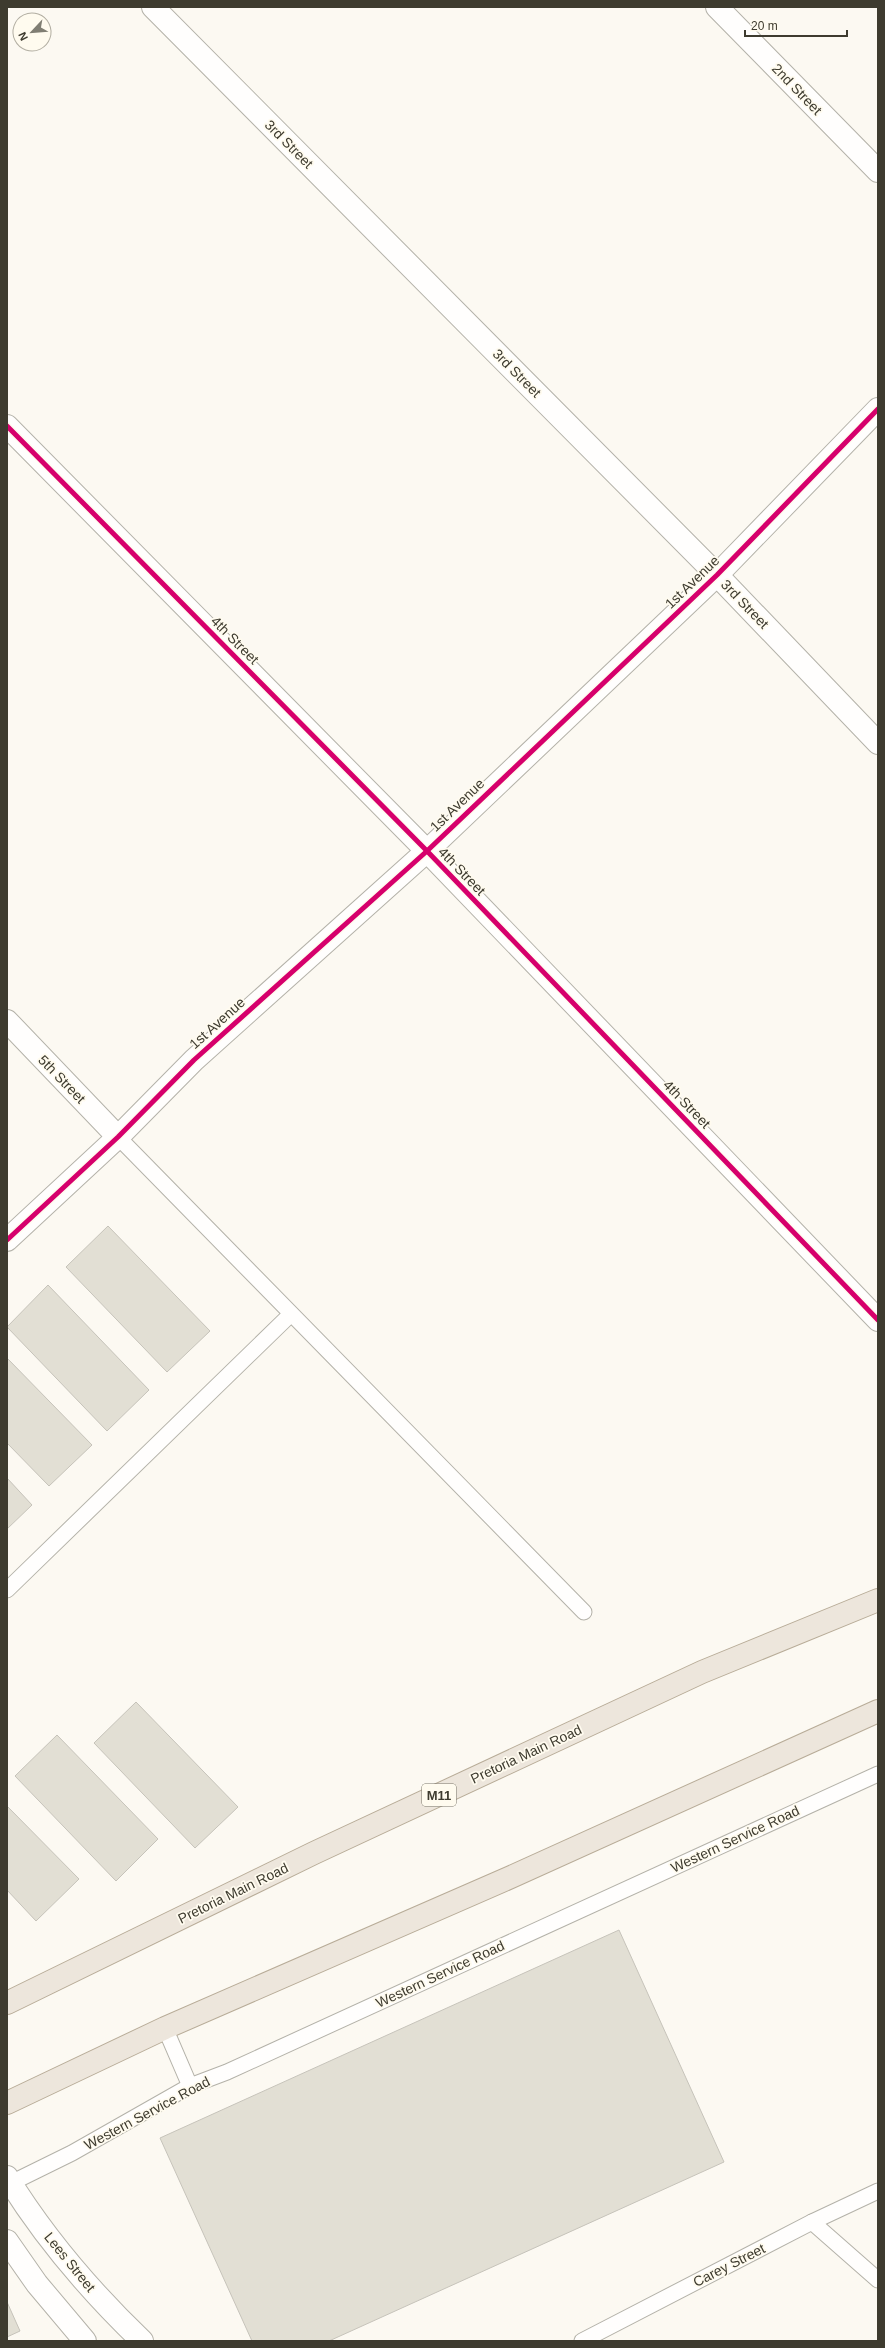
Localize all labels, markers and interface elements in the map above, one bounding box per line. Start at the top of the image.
north arrow [12,12,52,52]
scale bar [745,12,847,38]
text: 20 m [751,19,778,33]
text: N [16,30,30,43]
street label: 2nd Street [769,60,825,118]
street label: 3rd Street [262,117,316,171]
street label: 3rd Street [490,346,544,400]
street label: 1st Avenue [662,552,723,612]
street label: 3rd Street [718,576,772,632]
street label: 4th Street [208,613,262,667]
street label: 1st Avenue [427,775,488,835]
street label: 4th Street [435,844,489,898]
street label: 1st Avenue [186,994,248,1052]
street label: 5th Street [35,1052,89,1106]
street label: 4th Street [660,1077,714,1131]
street label: Pretoria Main Road [468,1721,584,1787]
road number: M11 [422,1784,456,1806]
street label: Western Service Road [668,1802,802,1876]
street label: Pretoria Main Road [175,1859,291,1927]
street label: Western Service Road [373,1937,507,2011]
street label: Western Service Road [82,2073,212,2153]
street label: Lees Street [41,2229,99,2295]
street label: Carey Street [690,2240,768,2290]

